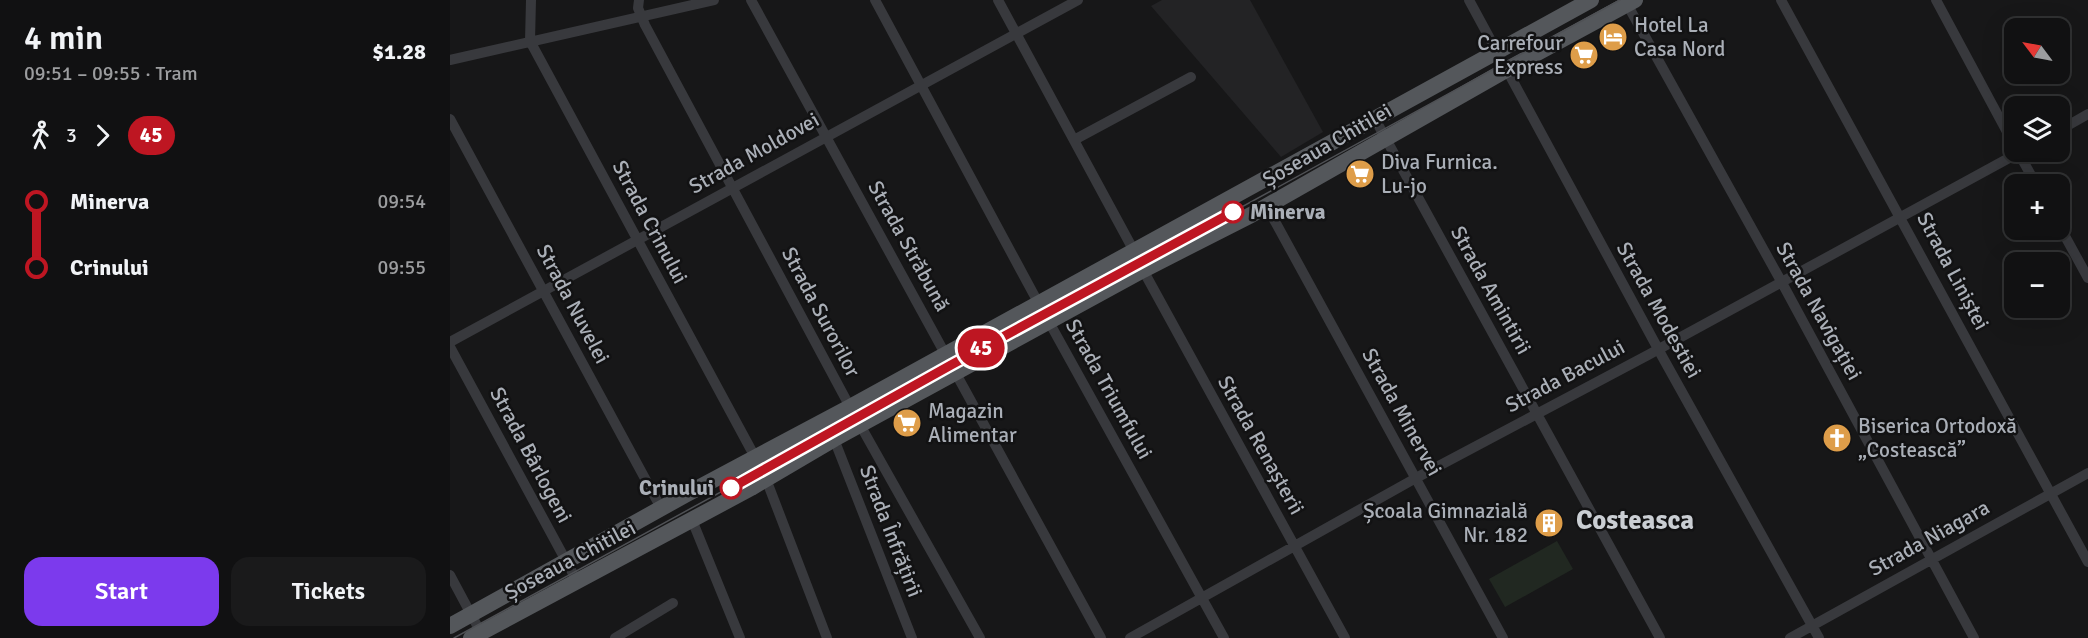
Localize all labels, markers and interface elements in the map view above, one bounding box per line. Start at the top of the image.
place label: Hotel La Casa Nord [1634,12,1726,62]
text: 4 min [24,18,103,59]
north arrow [2004,18,2070,84]
map controls [2004,18,2070,318]
hotel icon: Hotel La Casa Nord [1597,21,1629,53]
place label: Carrefour Express [1477,30,1563,80]
text: $1.28 [372,38,426,65]
supermarket icon: Carrefour Express [1568,39,1600,71]
text: 09:51 – 09:55 · Tram [24,61,198,86]
button: layers [2004,96,2070,162]
street label: Șoseaua Chitilei [1258,98,1396,192]
street label: Strada Moldovei [684,107,824,199]
icon: walk [24,119,57,152]
icon: forward [86,119,119,152]
text: 45 [140,122,163,148]
text: 3 [66,123,77,148]
place label: Diva Furnica. Lu-jo [1381,149,1498,199]
street label: Strada Crinului [607,156,693,288]
supermarket icon: Diva Furnica. Lu-jo [1344,158,1376,190]
button: + [2004,174,2070,240]
street label: Strada Străbună [862,176,956,316]
text: Minerva [70,188,149,215]
text: 09:54 [377,189,426,214]
place label: Minerva [1250,199,1326,225]
marker: Minerva [1222,201,1244,223]
street label: Strada Liniștei [1911,208,1995,334]
street label: Strada Amintirii [1445,221,1537,359]
street label: Strada Modestiei [1611,237,1707,383]
street label: Strada Navigației [1770,237,1868,385]
street label: Strada Nuvelei [531,240,615,368]
street label: Strada Surorilor [776,243,866,382]
button: − [2004,252,2070,318]
text: Crinului [70,254,149,281]
text: 09:55 [377,255,426,280]
street label: Strada Triumfului [1060,314,1158,464]
line badge: 45 [954,328,1008,368]
street label: Strada Bacului [1501,334,1629,418]
text: 45 [970,335,992,361]
street label: Strada Minervei [1356,344,1448,480]
street label: Strada Renașterii [1212,371,1310,519]
street label: Strada Bârlogeni [484,383,578,527]
place label: Magazin Alimentar [928,398,1017,448]
supermarket icon: Magazin Alimentar [891,407,923,439]
place label: Biserica Ortodoxă „Costească” [1858,413,2017,463]
church icon: Biserica Ortodoxă „Costească” [1821,422,1853,454]
street label: Strada Înfrățirii [854,461,928,601]
place label: Crinului [639,475,714,501]
marker: Crinului [720,477,742,499]
street label: Strada Niagara [1864,494,1994,582]
place label: Școala Gimnazială Nr. 182 [1363,498,1528,548]
district label: Costeasca [1576,504,1694,537]
building icon: Școala Gimnazială Nr. 182 [1533,507,1565,539]
street label: Șoseaua Chitilei [500,515,640,605]
button: Start [24,557,219,626]
button: Tickets [231,557,426,626]

